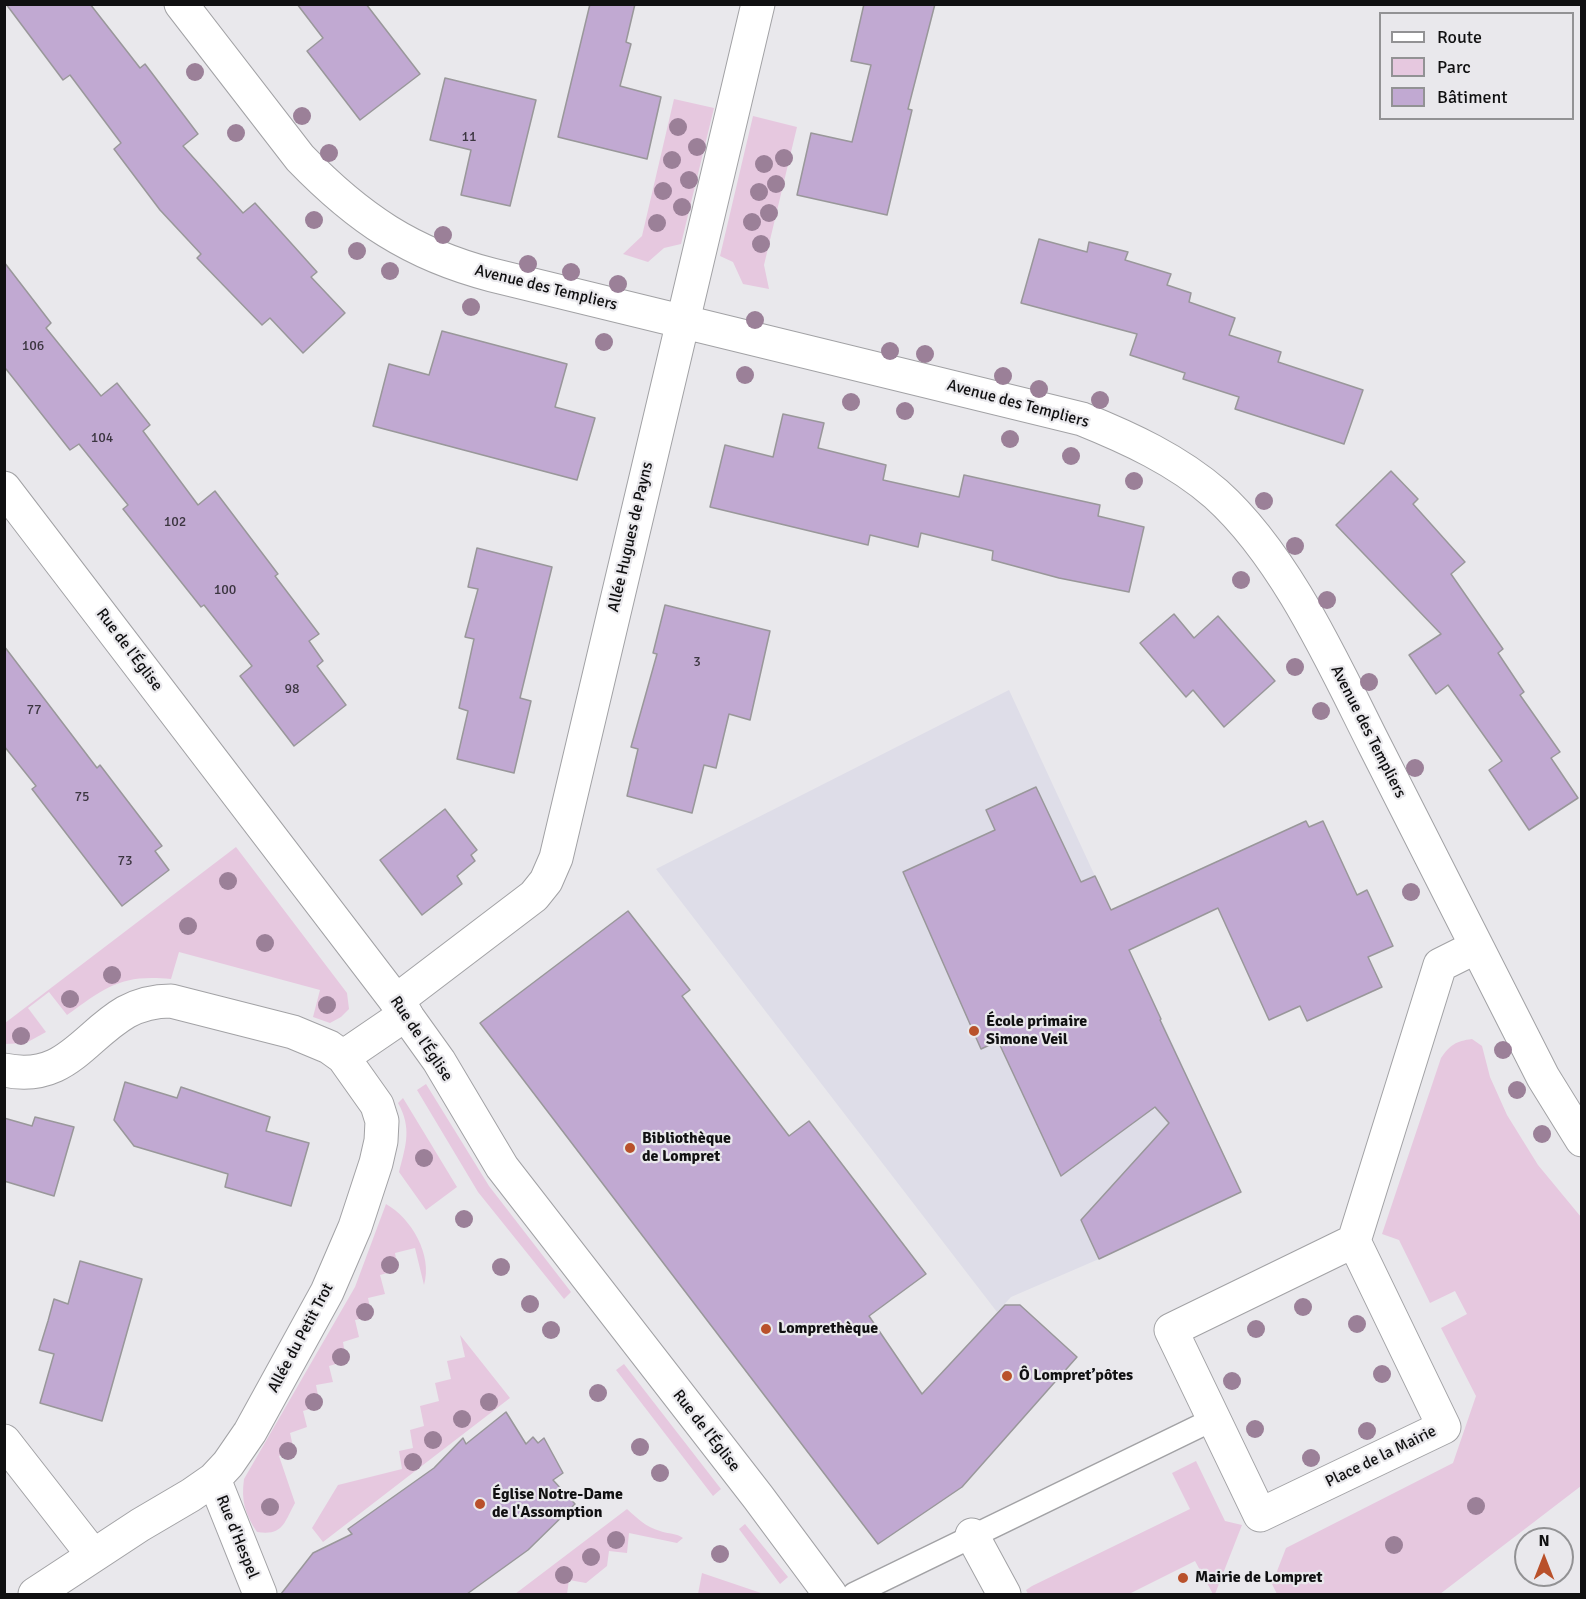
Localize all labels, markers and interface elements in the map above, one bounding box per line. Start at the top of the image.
legend [1379,12,1574,120]
text: Route [1437,26,1482,48]
text: Parc [1437,56,1471,78]
text: Bâtiment [1437,86,1508,108]
house number: 11 [461,129,477,145]
street label: Avenue des Templiers [473,261,619,315]
house number: 106 [22,338,44,354]
street label: Avenue des Templiers [945,376,1091,432]
house number: 104 [91,430,113,446]
street label: Allée Hugues de Payns [604,460,658,614]
house number: 102 [164,514,186,530]
house number: 100 [214,582,236,598]
street label: Rue de l'Église [92,605,166,695]
house number: 3 [693,654,701,670]
street label: Avenue des Templiers [1326,663,1410,801]
house number: 98 [284,681,300,697]
house number: 77 [26,702,42,718]
house number: 75 [74,789,90,805]
house number: 73 [117,853,133,869]
street label: Rue de l'Église [386,993,456,1085]
place label: École primaire Simone Veil [986,1012,1087,1050]
marker: École primaire Simone Veil [967,1024,981,1038]
place label: Bibliothèque de Lompret [642,1129,731,1167]
marker: Bibliothèque de Lompret [623,1141,637,1155]
street label: Allée du Petit Trot [264,1280,338,1396]
place label: Lomprethèque [778,1319,878,1339]
marker: Lomprethèque [759,1322,773,1336]
place label: Ô Lompret’pôtes [1019,1366,1133,1386]
marker: Ô Lompret’pôtes [1000,1369,1014,1383]
street label: Rue de l'Église [668,1386,744,1476]
street label: Place de la Mairie [1322,1422,1440,1492]
place label: Église Notre-Dame de l'Assomption [492,1485,623,1523]
street label: Rue d'Hespel [212,1492,262,1582]
marker: Église Notre-Dame de l'Assomption [473,1497,487,1511]
north arrow [1514,1527,1574,1587]
text: N [1538,1531,1550,1551]
place label: Mairie de Lompret [1195,1568,1323,1588]
marker: Mairie de Lompret [1176,1571,1190,1585]

